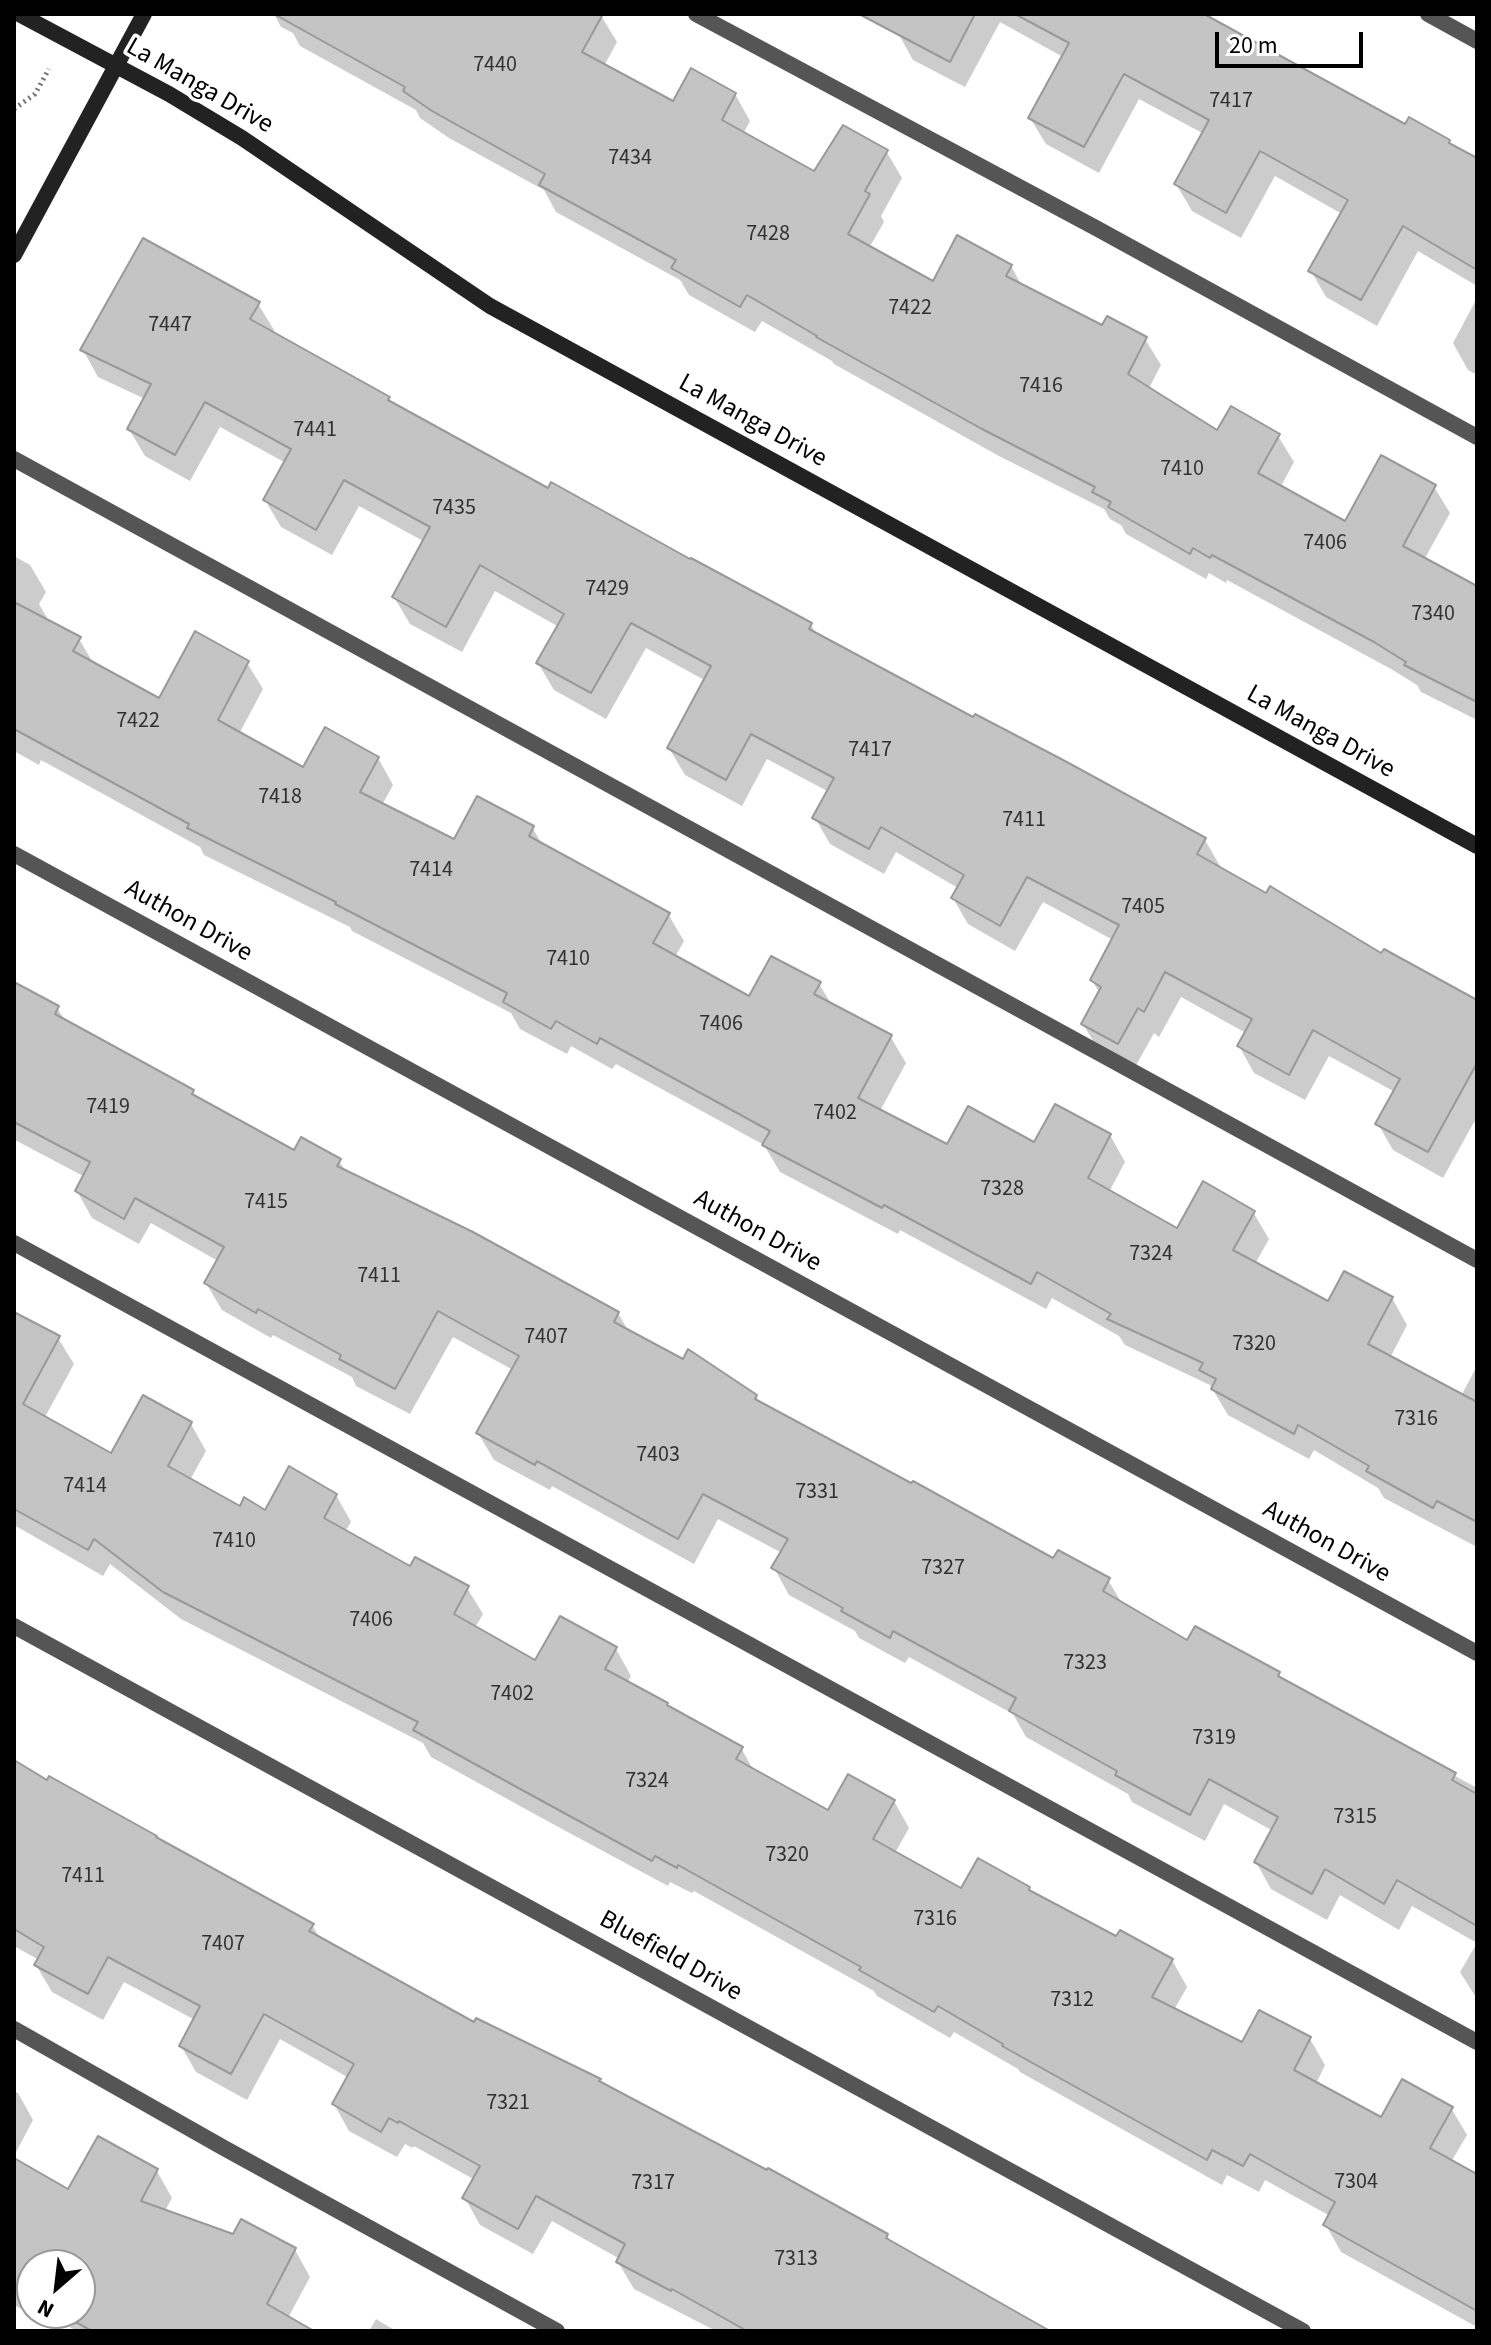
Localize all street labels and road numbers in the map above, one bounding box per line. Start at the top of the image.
street label: La Manga Drive [120,32,278,142]
street label: La Manga Drive [672,368,832,476]
street label: La Manga Drive [1240,679,1400,787]
street label: Authon Drive [119,874,257,970]
street label: Authon Drive [688,1184,826,1280]
street label: Authon Drive [1257,1495,1395,1591]
street label: Bluefield Drive [593,1905,747,2009]

